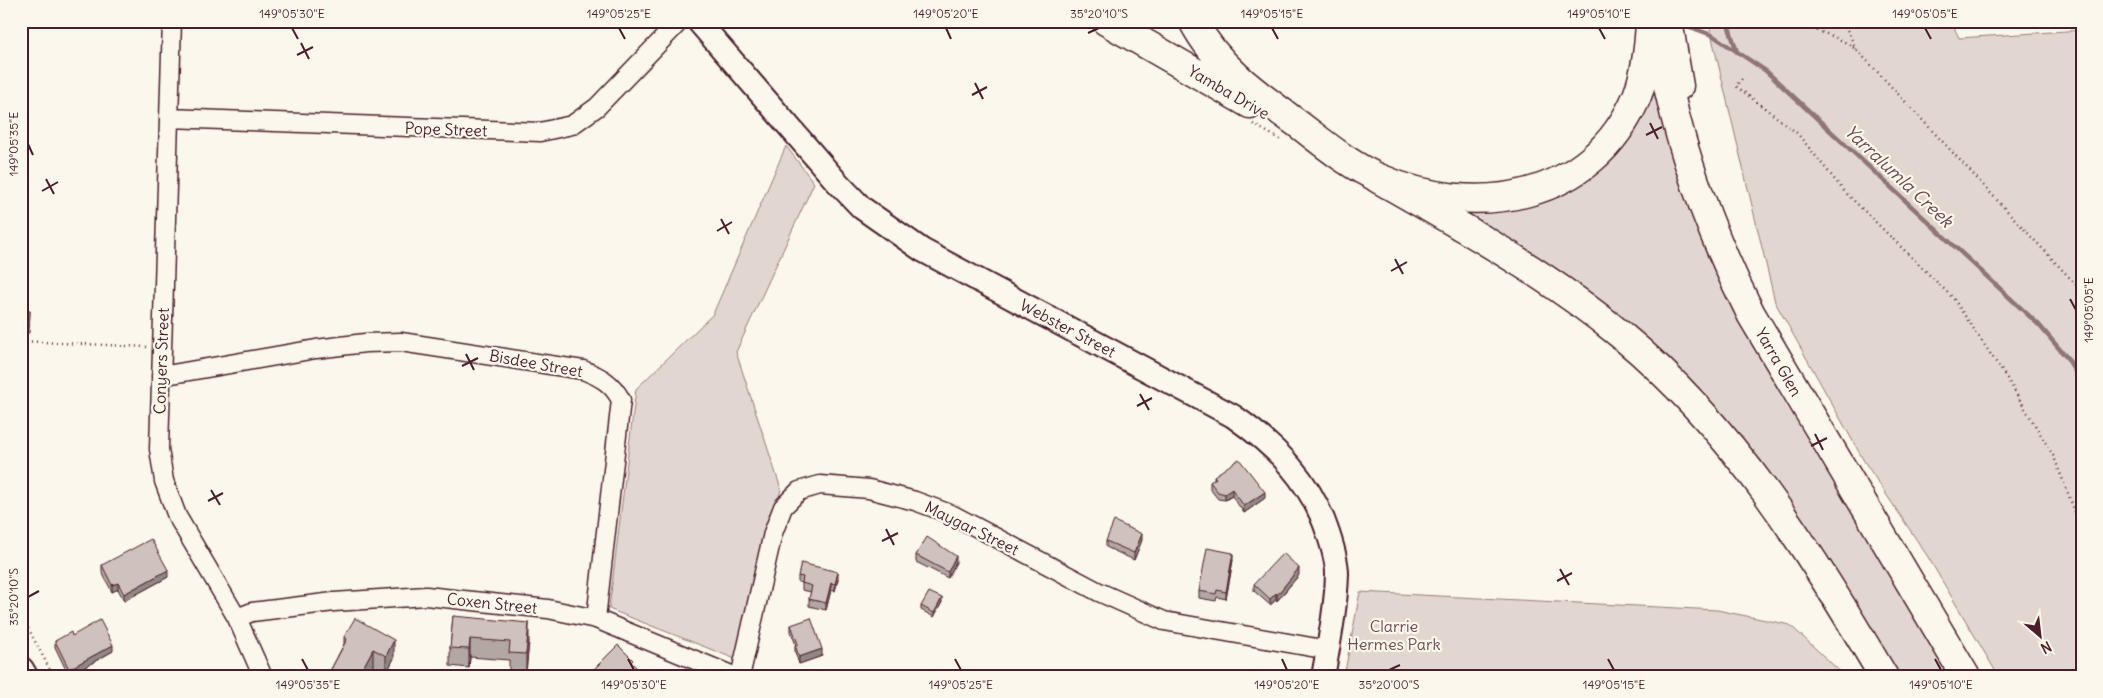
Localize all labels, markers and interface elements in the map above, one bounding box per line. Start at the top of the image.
text: 149°05'30"E [259,6,325,21]
text: 149°05'25"E [587,6,651,21]
text: 149°05'20"E [913,6,979,21]
text: 35°20'10"S [1070,6,1128,21]
text: 149°05'15"E [1241,6,1303,21]
text: 149°05'10"E [1567,6,1631,21]
text: 149°05'05"E [1892,6,1958,21]
street label: Yamba Drive [1185,61,1273,123]
text: 149°05'35"E [6,112,21,176]
street label: Pope Street [404,118,488,140]
water label: Yarralumla Creek [1840,120,1959,233]
text: 149°05'05"E [2081,277,2096,343]
street label: Webster Street [1017,294,1120,362]
street label: Conyers Street [149,307,173,415]
street label: Yarra Glen [1751,324,1807,400]
street label: Bisdee Street [488,345,585,381]
street label: Maygar Street [922,497,1023,560]
text: 35°20'10"S [6,568,21,626]
street label: Coxen Street [446,588,539,618]
north arrow [2016,610,2066,660]
park label: Clarrie Hermes Park [1347,616,1441,654]
text: N [2038,637,2055,658]
text: 149°05'35"E [276,677,340,692]
text: 149°05'30"E [601,677,667,692]
text: 149°05'25"E [929,677,993,692]
text: 149°05'20"E [1254,677,1320,692]
text: 35°20'00"S [1358,677,1420,692]
text: 149°05'15"E [1583,677,1645,692]
text: 149°05'10"E [1909,677,1973,692]

